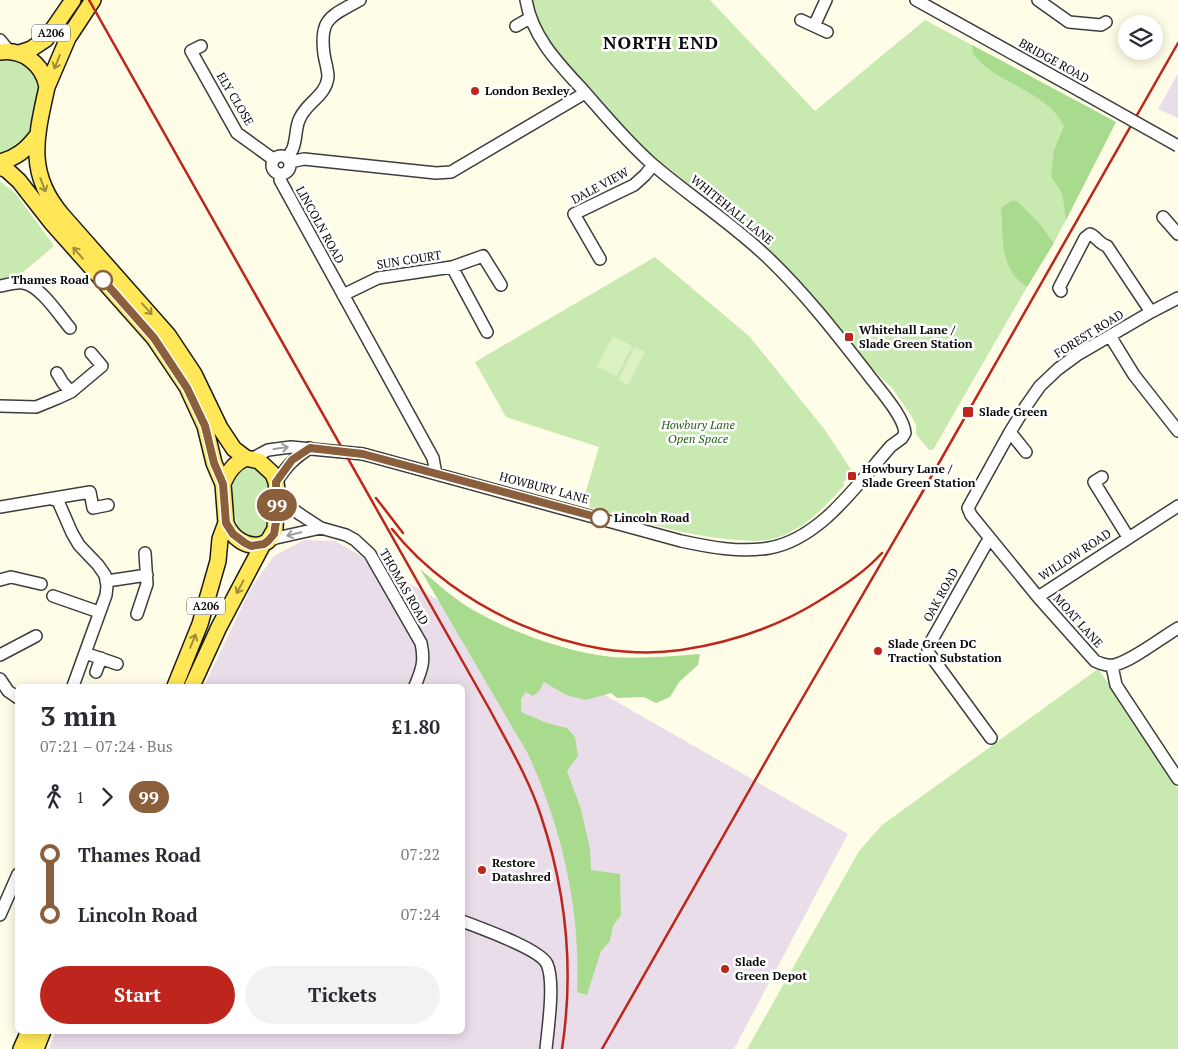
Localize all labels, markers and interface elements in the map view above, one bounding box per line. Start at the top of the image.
map controls [1118,15,1163,60]
button: layers [1118,15,1163,60]
road number: A206 [32,24,70,42]
district label: NORTH END [603,30,719,54]
street label: BRIDGE ROAD [1016,35,1092,86]
one-way arrow [51,54,61,69]
street label: ELY CLOSE [214,69,257,128]
place label: London Bexley [485,83,570,98]
marker: London Bexley [469,85,481,97]
street label: DALE VIEW [569,164,632,207]
street label: WHITEHALL LANE [688,172,777,248]
one-way arrow [39,177,49,192]
street label: LINCOLN ROAD [293,183,348,266]
one-way arrow [73,246,84,259]
street label: SUN COURT [376,247,443,272]
marker: Thames Road [93,270,113,290]
place label: Thames Road [11,272,90,287]
one-way arrow [141,303,153,316]
street label: FOREST ROAD [1051,306,1126,361]
place label: Whitehall Lane / Slade Green Station [859,322,973,351]
marker: Whitehall Lane / Slade Green Station [843,331,855,343]
place label: Slade Green [979,404,1048,419]
marker: Slade Green [961,405,975,419]
park label: Howbury Lane Open Space [660,417,735,446]
one-way arrow [272,443,288,453]
place label: Howbury Lane / Slade Green Station [862,461,976,490]
street label: HOWBURY LANE [498,468,591,507]
marker: Howbury Lane / Slade Green Station [846,470,858,482]
line badge: 99 [254,489,300,521]
text: 99 [267,493,287,517]
marker: Lincoln Road [590,508,610,528]
place label: Lincoln Road [614,510,690,525]
street label: WILLOW ROAD [1036,526,1114,584]
one-way arrow [287,530,303,539]
street label: THOMAS ROAD [377,546,432,627]
street label: OAK ROAD [920,565,961,624]
one-way arrow [235,580,245,595]
street label: MOAT LANE [1050,591,1106,650]
road number: A206 [187,598,225,614]
one-way arrow [189,634,198,649]
place label: Slade Green DC Traction Substation [888,636,1002,665]
marker: Slade Green DC Traction Substation [872,645,884,657]
text: 3 min [40,697,117,734]
text: £1.80 [391,714,440,739]
text: 07:21 – 07:24 · Bus [40,735,173,757]
icon: walk [40,783,68,811]
icon: forward [93,783,121,811]
text: 99 [139,785,159,809]
text: 1 [76,786,85,808]
text: Thames Road [78,842,201,867]
text: 07:22 [401,843,440,865]
place label: Restore Datashred [492,855,552,884]
marker: Restore Datashred [476,864,488,876]
text: Lincoln Road [78,902,198,927]
text: 07:24 [401,903,440,925]
place label: Slade Green Depot [735,954,807,983]
marker: Slade Green Depot [719,963,731,975]
button: Start [40,966,235,1024]
button: Tickets [245,966,440,1024]

